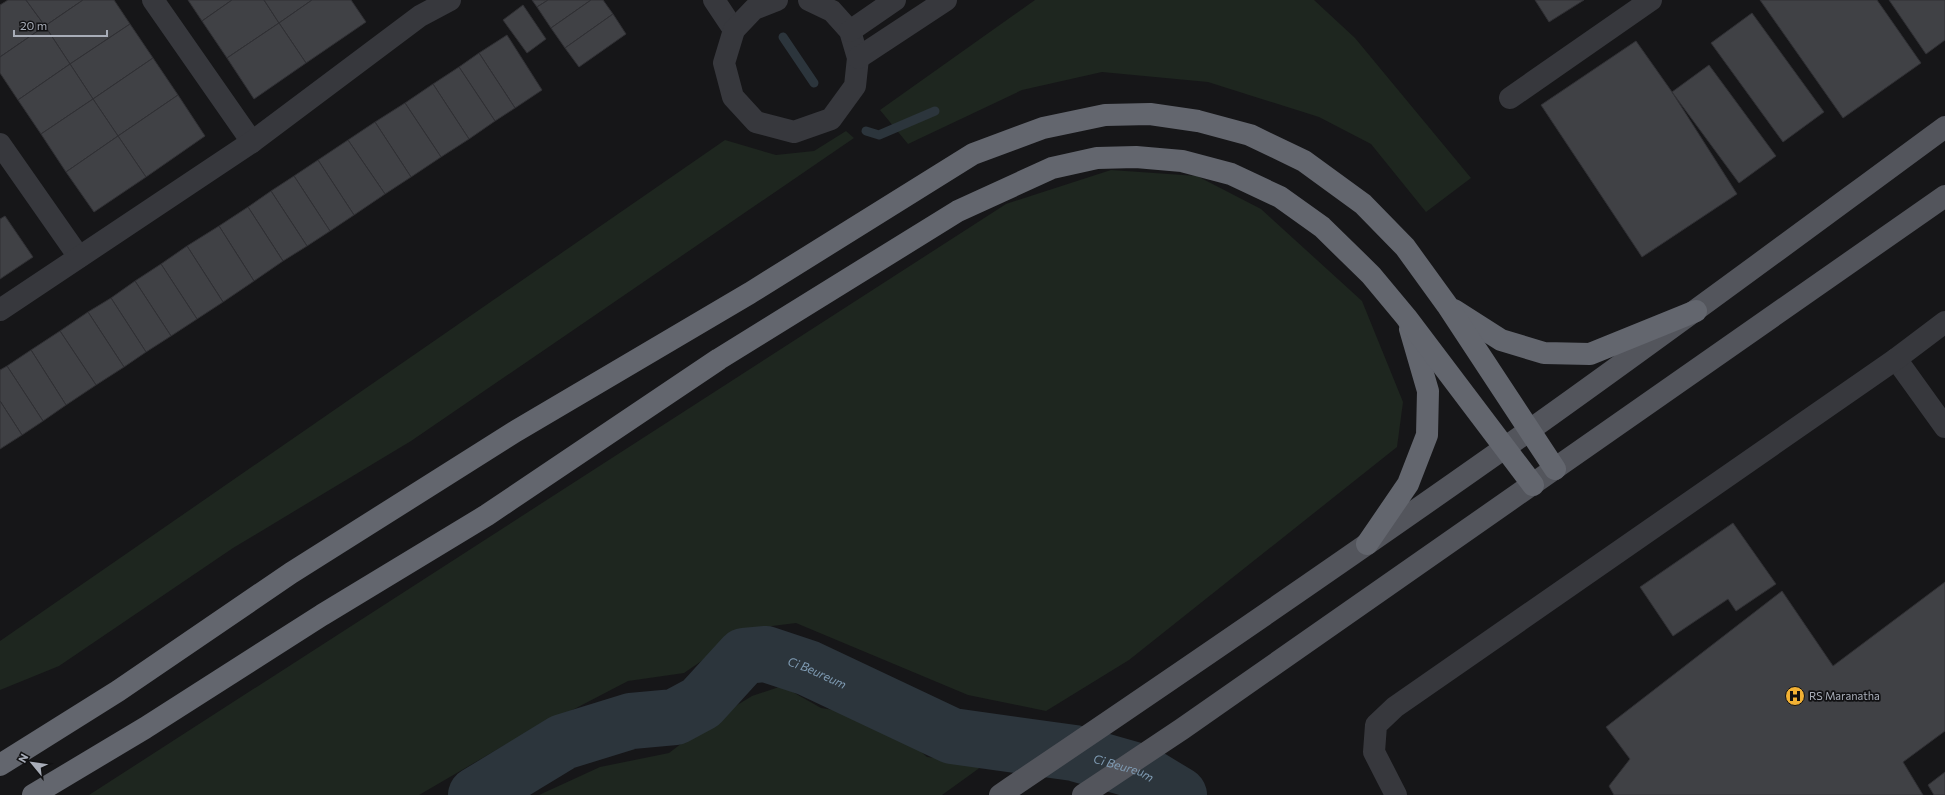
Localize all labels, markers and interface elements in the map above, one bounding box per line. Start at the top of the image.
scale bar [14,12,107,38]
text: 20 m [20,18,47,32]
water label: Ci Beureum [786,654,849,691]
hospital icon: RS Maranatha [1784,685,1806,707]
place label: RS Maranatha [1809,689,1880,702]
north arrow [12,743,52,783]
text: N [15,751,31,765]
water label: Ci Beureum [1092,751,1157,784]

